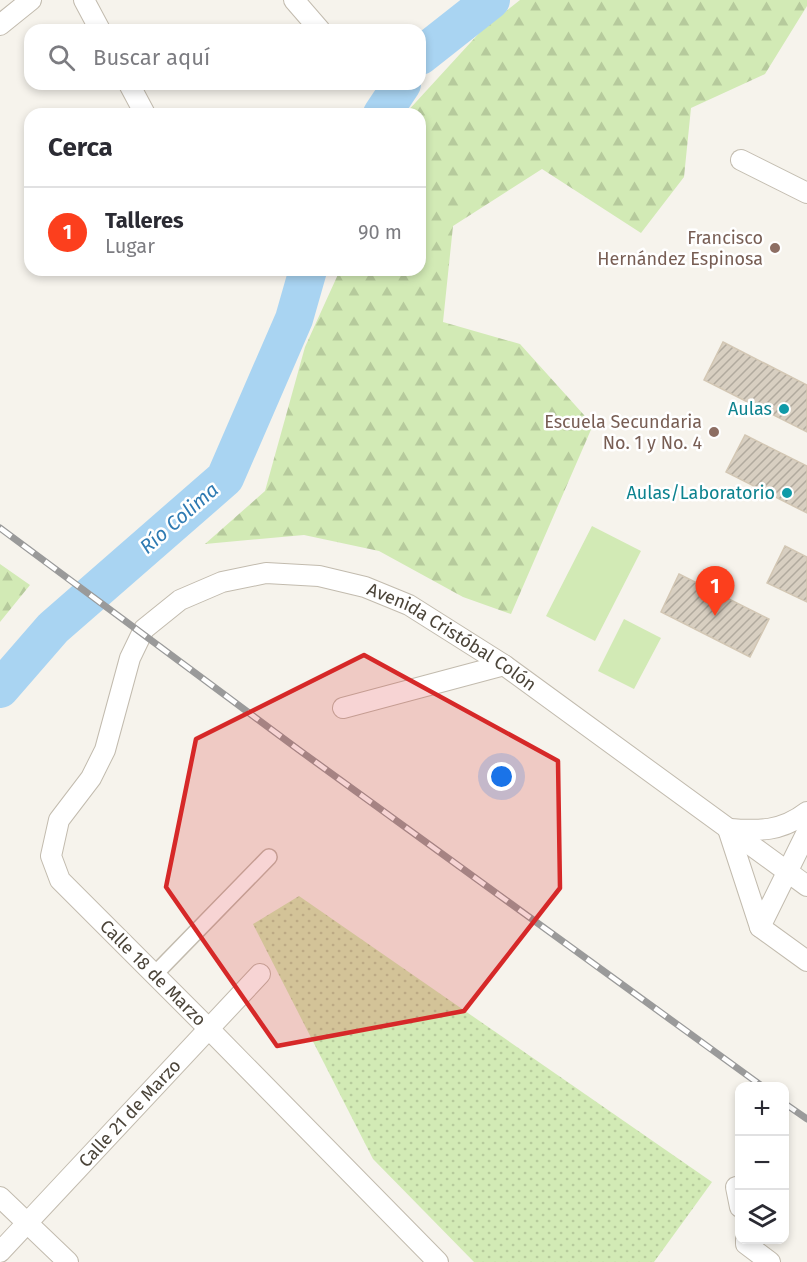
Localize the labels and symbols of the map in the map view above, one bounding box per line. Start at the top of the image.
place label: Francisco Hernández Espinosa [597,227,763,270]
marker: Francisco Hernández Espinosa [768,241,782,255]
place label: Aulas [728,398,772,420]
marker: Aulas [777,402,791,416]
place label: Escuela Secundaria No. 1 y No. 4 [544,411,702,454]
marker: Escuela Secundaria No. 1 y No. 4 [707,425,721,439]
water label: Río Colima [135,477,223,559]
place label: Aulas/Laboratorio [626,482,775,504]
marker: Aulas/Laboratorio [780,486,794,500]
pin: 1 [696,566,734,616]
street label: Avenida Cristóbal Colón [364,578,540,696]
your location [487,762,516,791]
street label: Calle 18 de Marzo [95,915,211,1031]
street label: Calle 21 de Marzo [74,1055,186,1172]

